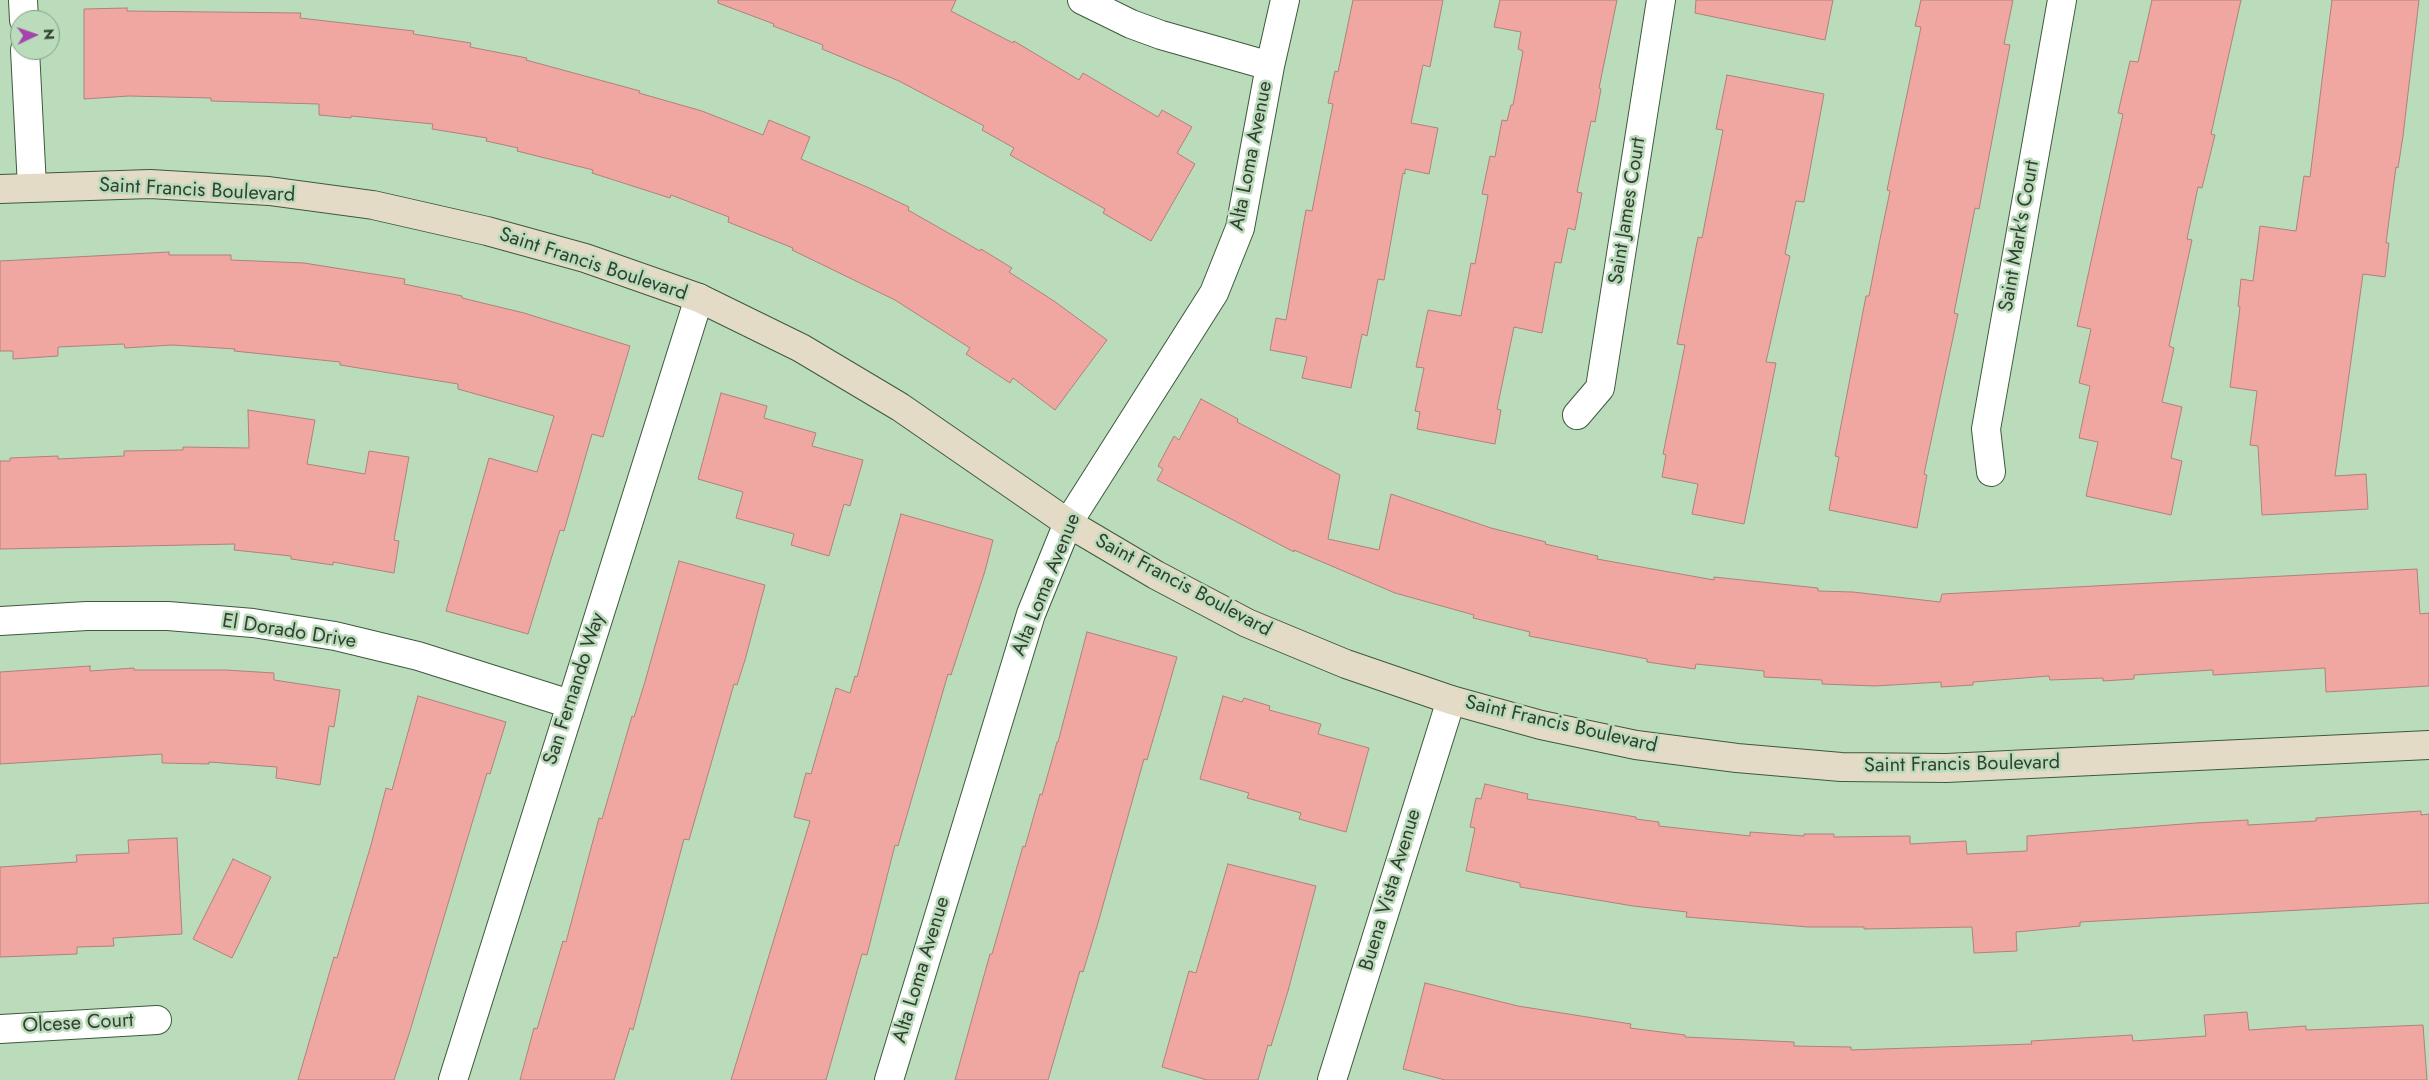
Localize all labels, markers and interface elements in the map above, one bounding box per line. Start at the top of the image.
north arrow [10,10,60,60]
text: N [39,28,59,40]
street label: Alta Loma Avenue [1226,79,1278,233]
street label: Saint James Court [1605,136,1651,286]
street label: Saint Mark's Court [1995,159,2045,313]
street label: Saint Francis Boulevard [98,174,296,208]
street label: Saint Francis Boulevard [496,223,690,307]
street label: Alta Loma Avenue [1007,510,1087,660]
street label: Saint Francis Boulevard [1091,529,1275,643]
street label: El Dorado Drive [220,610,358,654]
street label: San Fernando Way [539,610,611,768]
street label: Saint Francis Boulevard [1463,691,1659,759]
street label: Saint Francis Boulevard [1864,751,2060,779]
street label: Buena Vista Avenue [1355,807,1427,973]
street label: Alta Loma Avenue [888,894,956,1046]
street label: Olcese Court [22,1009,134,1039]

